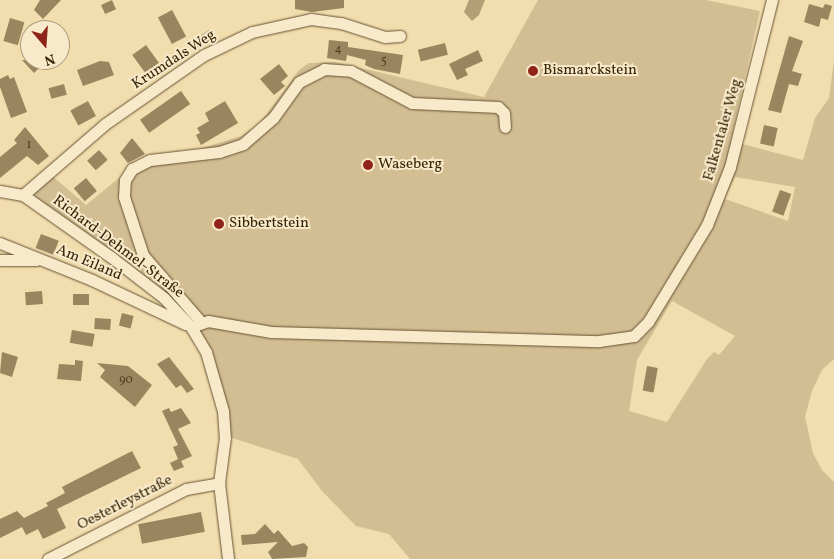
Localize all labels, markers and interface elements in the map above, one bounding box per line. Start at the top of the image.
north arrow [20,20,70,70]
street label: Krumdals Weg [129,26,219,94]
house number: 4 [334,43,342,57]
text: N [42,48,57,69]
house number: 5 [381,55,387,69]
place label: Bismarckstein [543,62,637,80]
marker: Bismarckstein [527,65,539,77]
street label: Falkentaler Weg [700,77,746,183]
house number: 1 [27,139,31,153]
place label: Waseberg [378,156,442,174]
marker: Waseberg [362,159,374,171]
street label: Richard-Dehmel-Straße [49,192,187,302]
place label: Sibbertstein [229,215,309,233]
marker: Sibbertstein [213,218,225,230]
street label: Am Eiland [53,241,125,285]
house number: 90 [119,374,133,388]
street label: Oesterleystraße [75,471,175,535]

